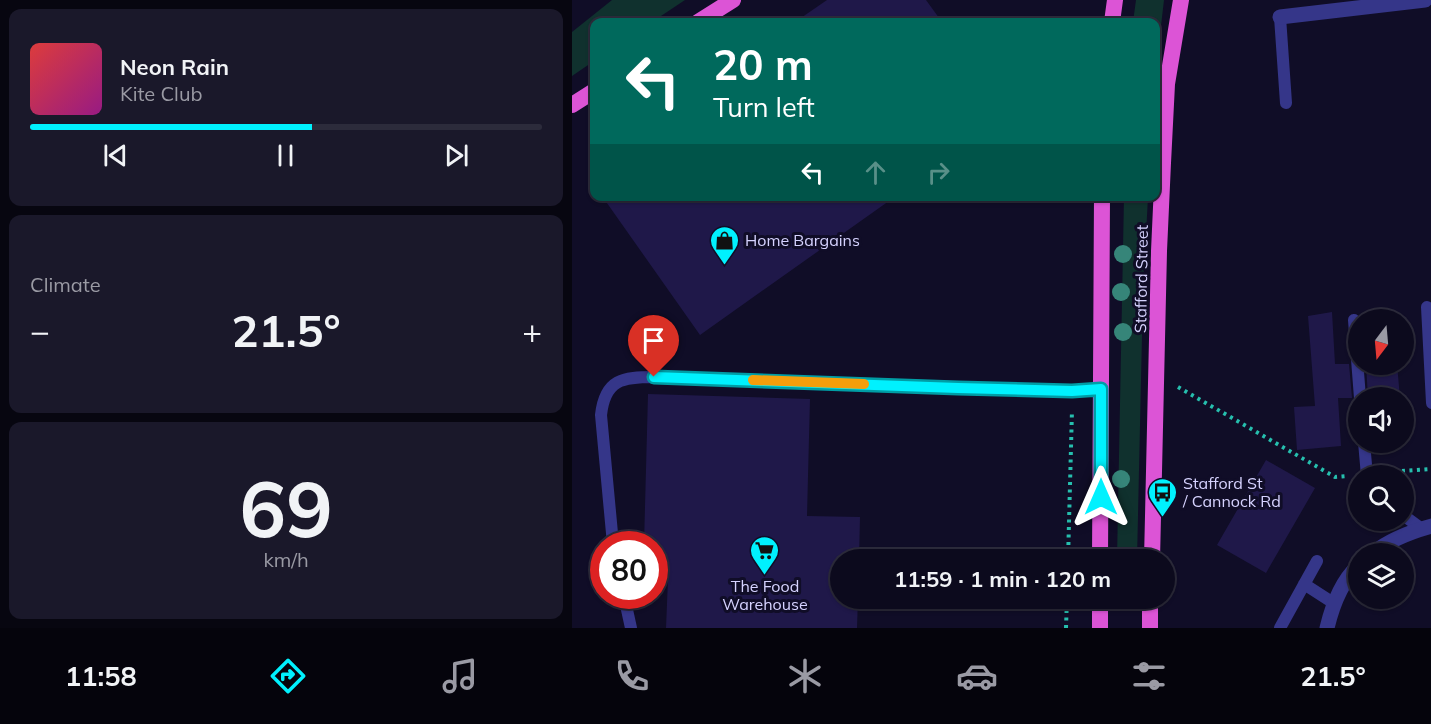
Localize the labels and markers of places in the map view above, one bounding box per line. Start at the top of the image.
shop icon: Home Bargains [708,224,740,266]
place label: Home Bargains [745,230,860,250]
pin [628,315,679,377]
place label: Stafford St / Cannock Rd [1182,473,1281,511]
bus stop icon: Stafford St / Cannock Rd [1146,476,1178,518]
supermarket icon: The Food Warehouse [749,534,781,576]
place label: The Food Warehouse [722,576,808,614]

